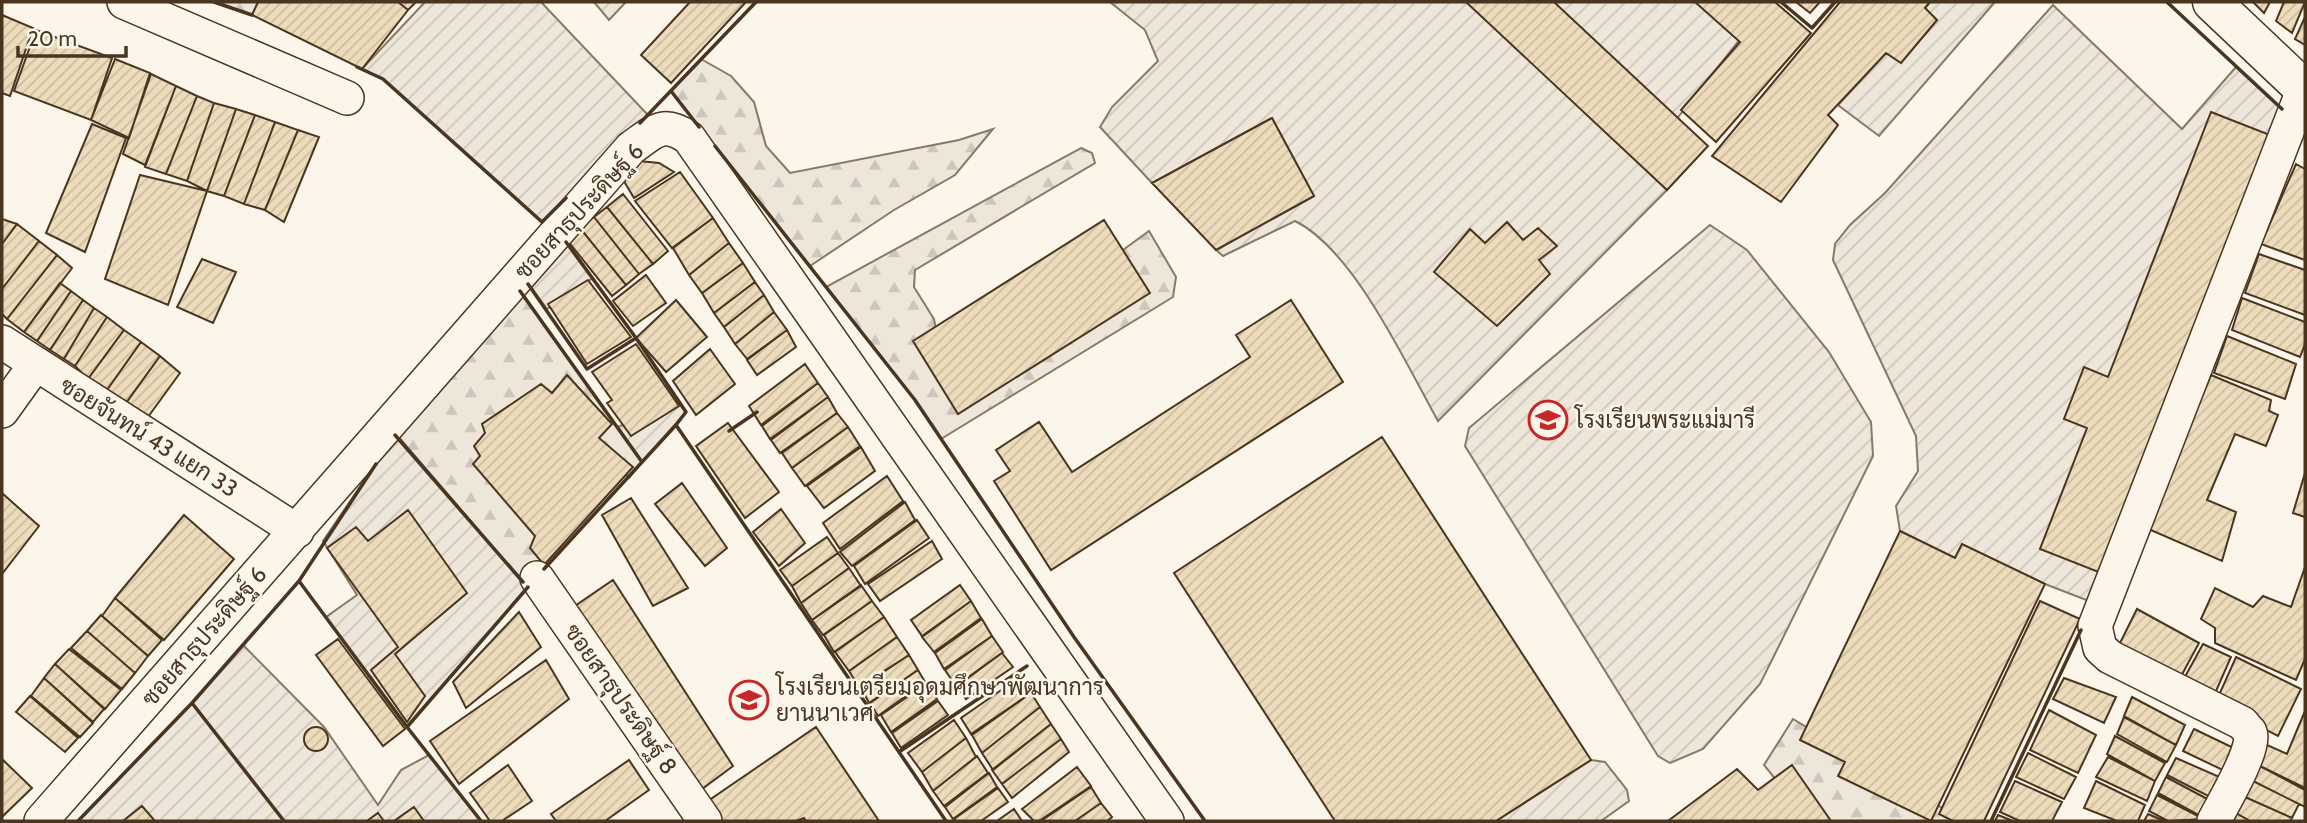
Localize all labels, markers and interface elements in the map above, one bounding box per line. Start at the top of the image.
scale bar [18,14,126,58]
text: 20 m [28,26,77,51]
street label: ซอยสาธุประดิษฐ์ 6 [507,136,651,286]
street label: ซอยจันทน์ 43 แยก 33 [55,369,244,503]
school or university icon: โรงเรียนพระแม่มารี [1527,399,1569,441]
place label: โรงเรียนพระแม่มารี [1573,404,1755,434]
street label: ซอยสาธุประดิษฐ์ 6 [134,559,274,713]
street label: ซอยสาธุประดิษฐ์ 8 [557,617,685,781]
place label: โรงเรียนเตรียมอุดมศึกษาพัฒนาการ ยานนาเวศ [774,671,1104,727]
school or university icon: โรงเรียนเตรียมอุดมศึกษาพัฒนาการ ยานนาเวศ [728,679,770,721]

